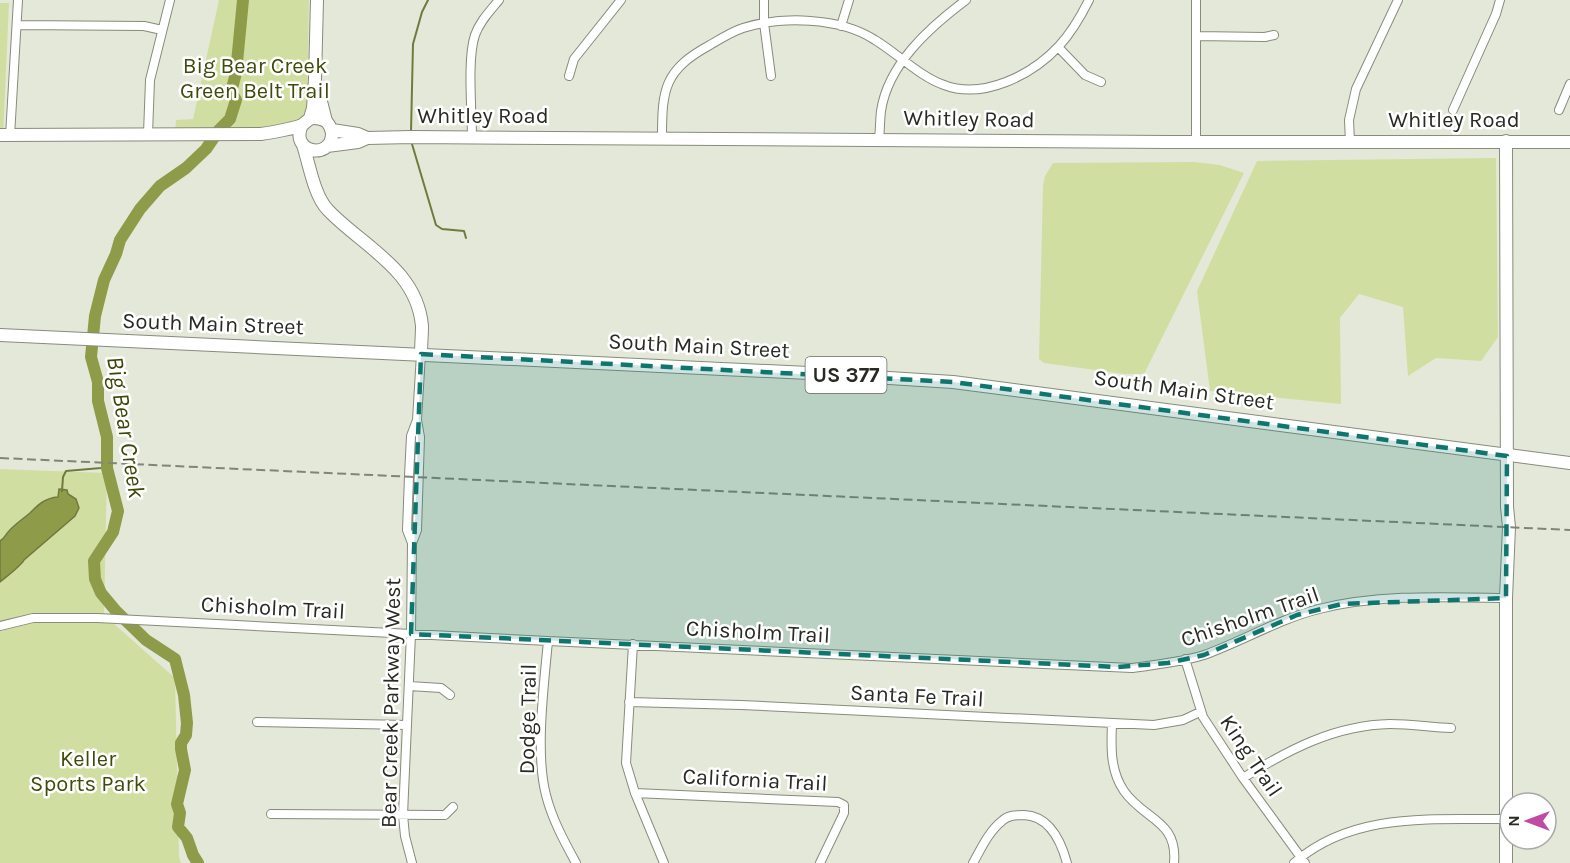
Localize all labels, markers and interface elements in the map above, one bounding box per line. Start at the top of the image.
park label: Big Bear Creek Green Belt Trail [180,53,330,104]
street label: Whitley Road [417,103,549,129]
street label: Whitley Road [903,105,1035,133]
street label: Whitley Road [1388,107,1520,133]
street label: South Main Street [122,308,304,340]
street label: South Main Street [608,328,790,364]
water label: Big Bear Creek [101,354,151,501]
road number: US 377 [806,357,886,393]
street label: South Main Street [1092,364,1276,416]
street label: Bear Creek Parkway West [376,578,406,828]
street label: Chisholm Trail [1178,581,1322,653]
street label: Chisholm Trail [200,591,346,625]
street label: Chisholm Trail [685,615,831,649]
street label: Dodge Trail [514,663,542,775]
street label: Santa Fe Trail [849,680,985,712]
street label: King Trail [1214,710,1288,802]
park label: Keller Sports Park [30,746,146,797]
street label: California Trail [682,763,828,797]
north arrow [1498,791,1558,851]
text: N [1504,815,1523,827]

